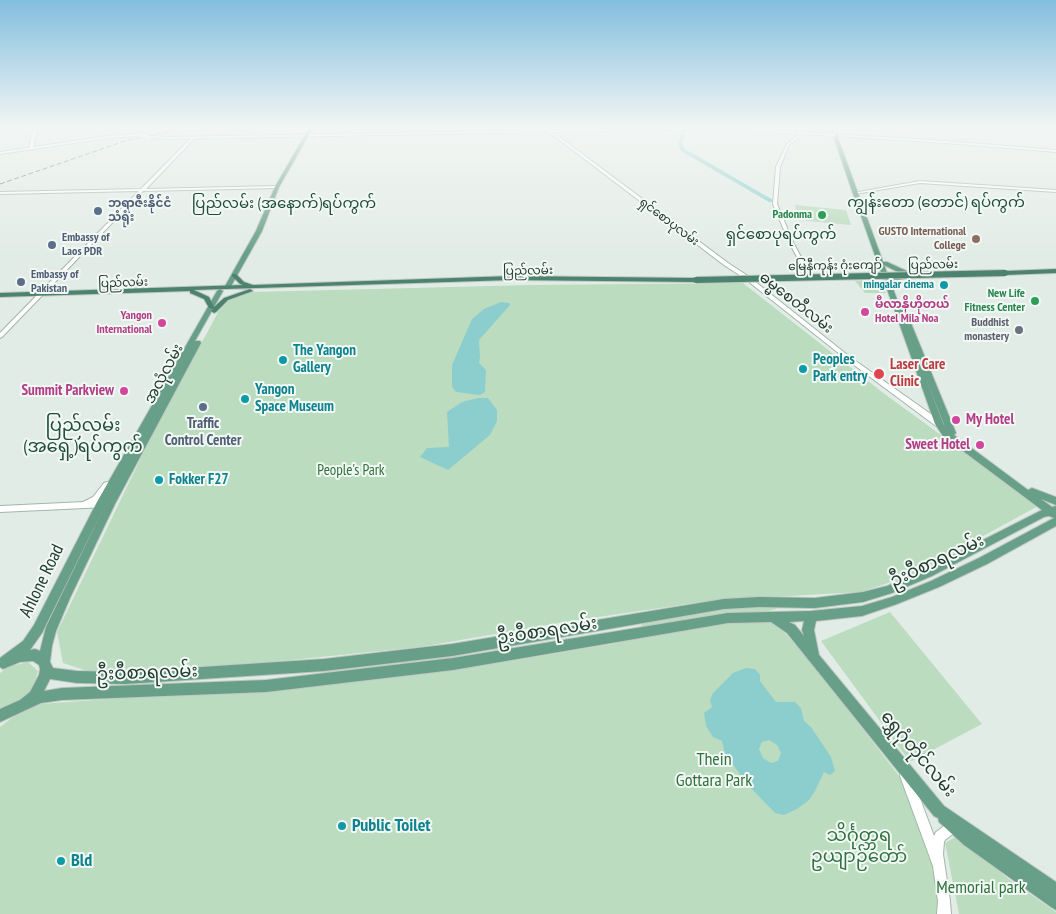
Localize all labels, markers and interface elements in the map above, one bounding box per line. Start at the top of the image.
district label: ကျွန်းတော (တောင်) ရပ်ကွက် [847,194,1025,212]
district label: ပြည်လမ်း (အနောက်)ရပ်ကွက် [192,195,376,213]
street label: ရှင်စောပုလမ်း [636,195,702,249]
place label: ဘရာဇီးနိုင်ငံ သံရုံး [108,197,171,225]
marker: ဘရာဇီးနိုင်ငံ သံရုံး [92,205,104,217]
place label: Padonma [773,208,812,222]
marker: Padonma [816,209,828,221]
place label: GUSTO International College [879,225,966,253]
district label: ရှင်စောပုရပ်ကွက် [726,226,836,244]
place label: Embassy of Laos PDR [62,231,109,259]
marker: GUSTO International College [970,233,982,245]
marker: Embassy of Laos PDR [46,239,58,251]
street label: ပြည်လမ်း [908,257,958,273]
street label: မြေနီကုန်း ဂုံးကျော် [788,258,882,274]
street label: ပြည်လမ်း [503,263,553,279]
place label: Embassy of Pakistan [31,268,78,296]
street label: ဓမ္မစေတီလမ်း [756,269,836,337]
street label: ပြည်လမ်း [98,275,148,291]
marker: Embassy of Pakistan [15,276,27,288]
place label: mingalar cinema [864,278,934,292]
marker: mingalar cinema [938,279,950,291]
place label: New Life Fitness Center [965,287,1025,315]
marker: New Life Fitness Center [1029,295,1041,307]
place label: မီလာနိုဟိုတယ် Hotel Mila Noa [875,298,949,326]
marker: မီလာနိုဟိုတယ် Hotel Mila Noa [859,306,871,318]
place label: Yangon International [96,309,152,337]
place label: Buddhist monastery [964,316,1009,344]
marker: Yangon International [156,317,168,329]
marker: Buddhist monastery [1013,324,1025,336]
street label: အလုံလမ်း [141,341,187,407]
place label: The Yangon Gallery [293,342,356,377]
place label: Peoples Park entry [813,351,868,386]
marker: The Yangon Gallery [277,354,289,366]
place label: Laser Care Clinic [890,356,945,391]
marker: Peoples Park entry [797,363,809,375]
marker: Laser Care Clinic [872,367,886,381]
place label: Yangon Space Museum [255,381,334,416]
place label: Summit Parkview [21,382,114,400]
marker: Summit Parkview [118,385,130,397]
marker: Yangon Space Museum [239,393,251,405]
marker: Traffic Control Center [197,401,209,413]
place label: My Hotel [966,411,1014,429]
marker: My Hotel [950,414,962,426]
district label: ပြည်လမ်း (အရှေ့)ရပ်ကွက် [23,415,143,458]
place label: Traffic Control Center [165,415,241,450]
place label: Sweet Hotel [905,436,970,454]
marker: Sweet Hotel [974,439,986,451]
park label: People's Park [317,462,385,480]
place label: Fokker F27 [169,471,229,489]
marker: Fokker F27 [153,474,165,486]
street label: ဦးဝီစာရလမ်း [886,530,988,592]
street label: Ahlone Road [15,541,69,621]
street label: ဦးဝီစာရလမ်း [495,612,599,650]
street label: ဦးဝီစာရလမ်း [96,660,198,686]
street label: ရွှေဂုံတိုင်လမ်း [876,706,960,802]
park label: Thein Gottara Park [676,749,752,792]
place label: Public Toilet [352,815,431,837]
marker: Public Toilet [336,820,348,832]
park label: သိင်္ဂုတ္တရ ဥယျာဉ်တော် [811,825,907,868]
place label: Bld [71,850,92,872]
marker: Bld [55,855,67,867]
park label: Memorial park [936,877,1026,899]

